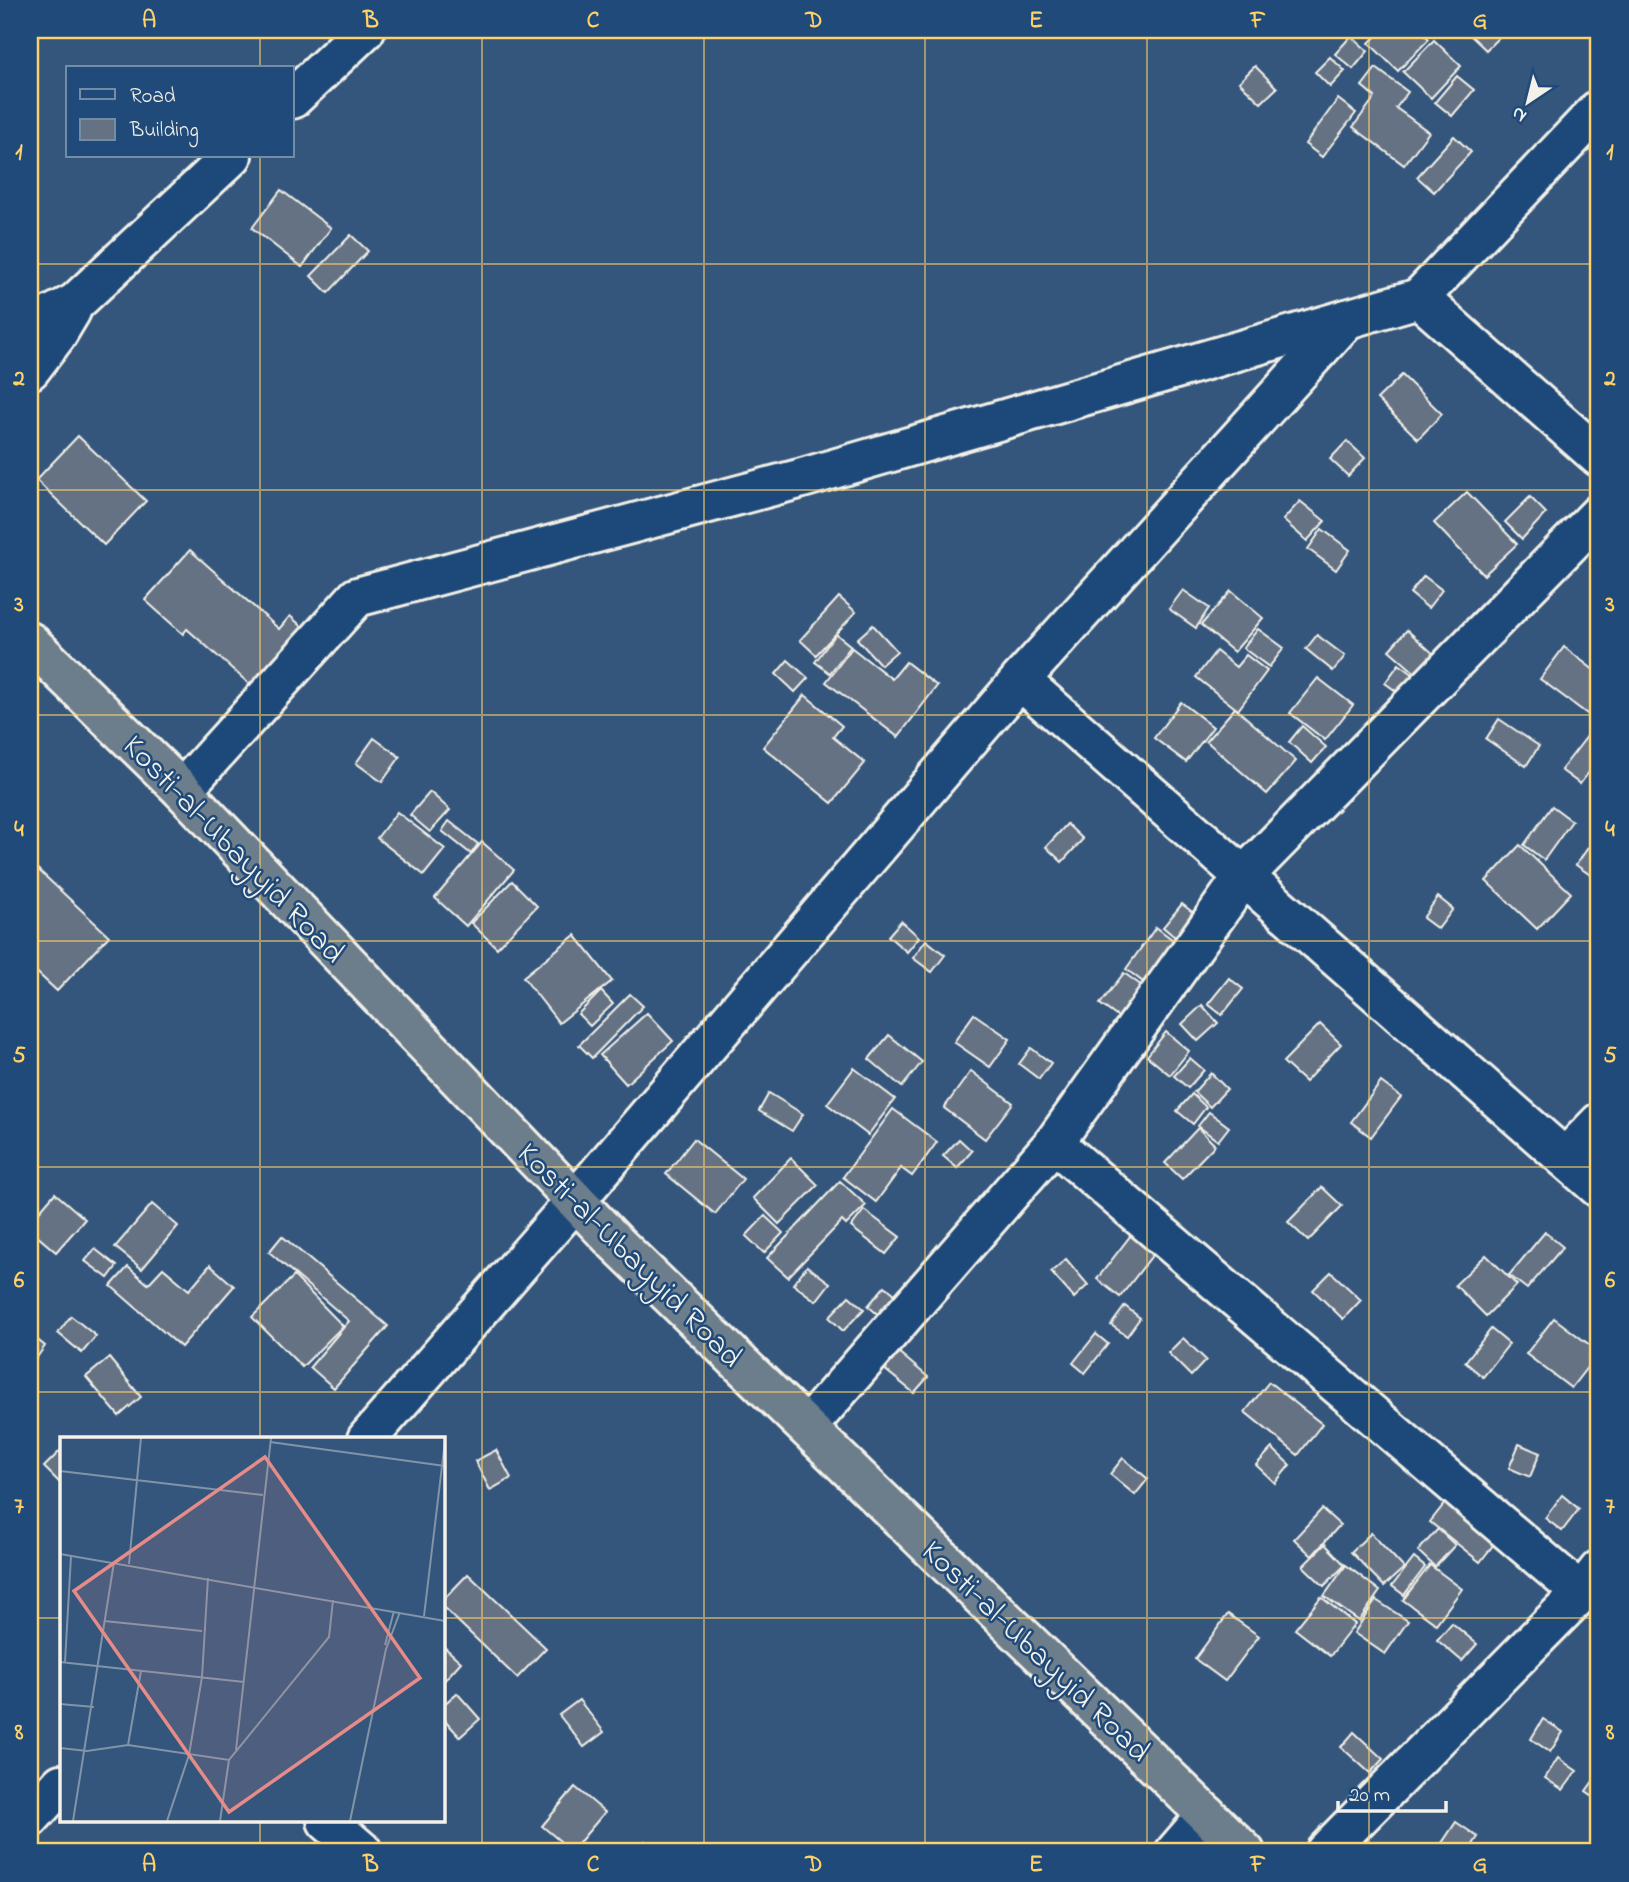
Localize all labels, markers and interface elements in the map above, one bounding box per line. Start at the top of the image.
text: A [142,5,156,38]
text: B [362,5,379,38]
text: C [587,5,600,38]
text: D [805,5,822,38]
text: E [1029,5,1043,38]
text: F [1250,5,1266,38]
text: G [1473,5,1487,38]
legend [66,66,294,158]
north arrow [1492,66,1562,136]
text: Road [130,82,176,112]
text: N [1507,99,1533,129]
text: Building [129,116,199,148]
text: 1 [15,137,23,170]
text: 1 [1606,137,1614,170]
text: 2 [12,363,25,396]
text: 2 [1603,363,1616,396]
text: 3 [13,589,24,622]
text: 3 [1604,589,1615,622]
street label: Kosti-al-Ubayyid Road [110,725,355,976]
text: 4 [14,814,24,847]
text: 4 [1605,814,1615,847]
text: 5 [12,1040,26,1073]
text: 5 [1603,1040,1617,1073]
street label: Kosti-al-Ubayyid Road [505,1133,752,1380]
text: 6 [14,1265,25,1298]
text: 6 [1605,1265,1616,1298]
inset map [60,1437,444,1822]
text: 7 [14,1491,24,1524]
text: 7 [1605,1491,1615,1524]
street label: Kosti-al-Ubayyid Road [909,1530,1160,1775]
text: 8 [14,1717,24,1750]
text: 8 [1605,1717,1615,1750]
scale bar [1338,1770,1447,1814]
text: 20 m [1349,1781,1390,1811]
text: A [142,1849,156,1882]
text: B [362,1849,379,1882]
text: C [587,1849,600,1882]
text: D [805,1849,822,1882]
text: E [1029,1849,1043,1882]
text: F [1250,1849,1266,1882]
text: G [1473,1849,1487,1882]

